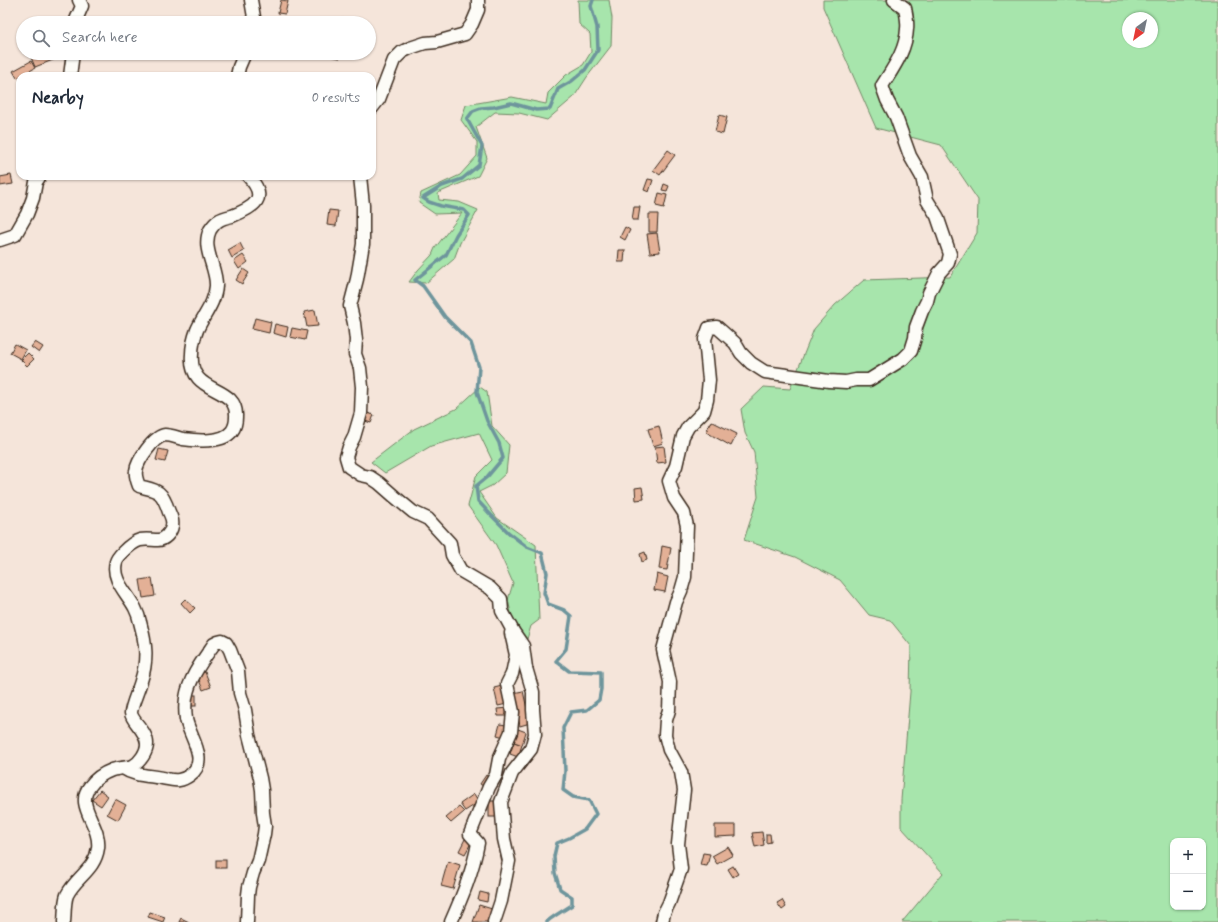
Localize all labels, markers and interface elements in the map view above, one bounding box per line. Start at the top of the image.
north arrow [1122,12,1158,48]
search box [16,16,376,60]
icon: search [30,27,52,49]
text: Search here [62,28,138,48]
text: Nearby [32,87,84,109]
text: 0 results [312,90,360,107]
map controls [1170,838,1206,910]
button: + [1170,838,1206,874]
button: − [1170,874,1206,910]

